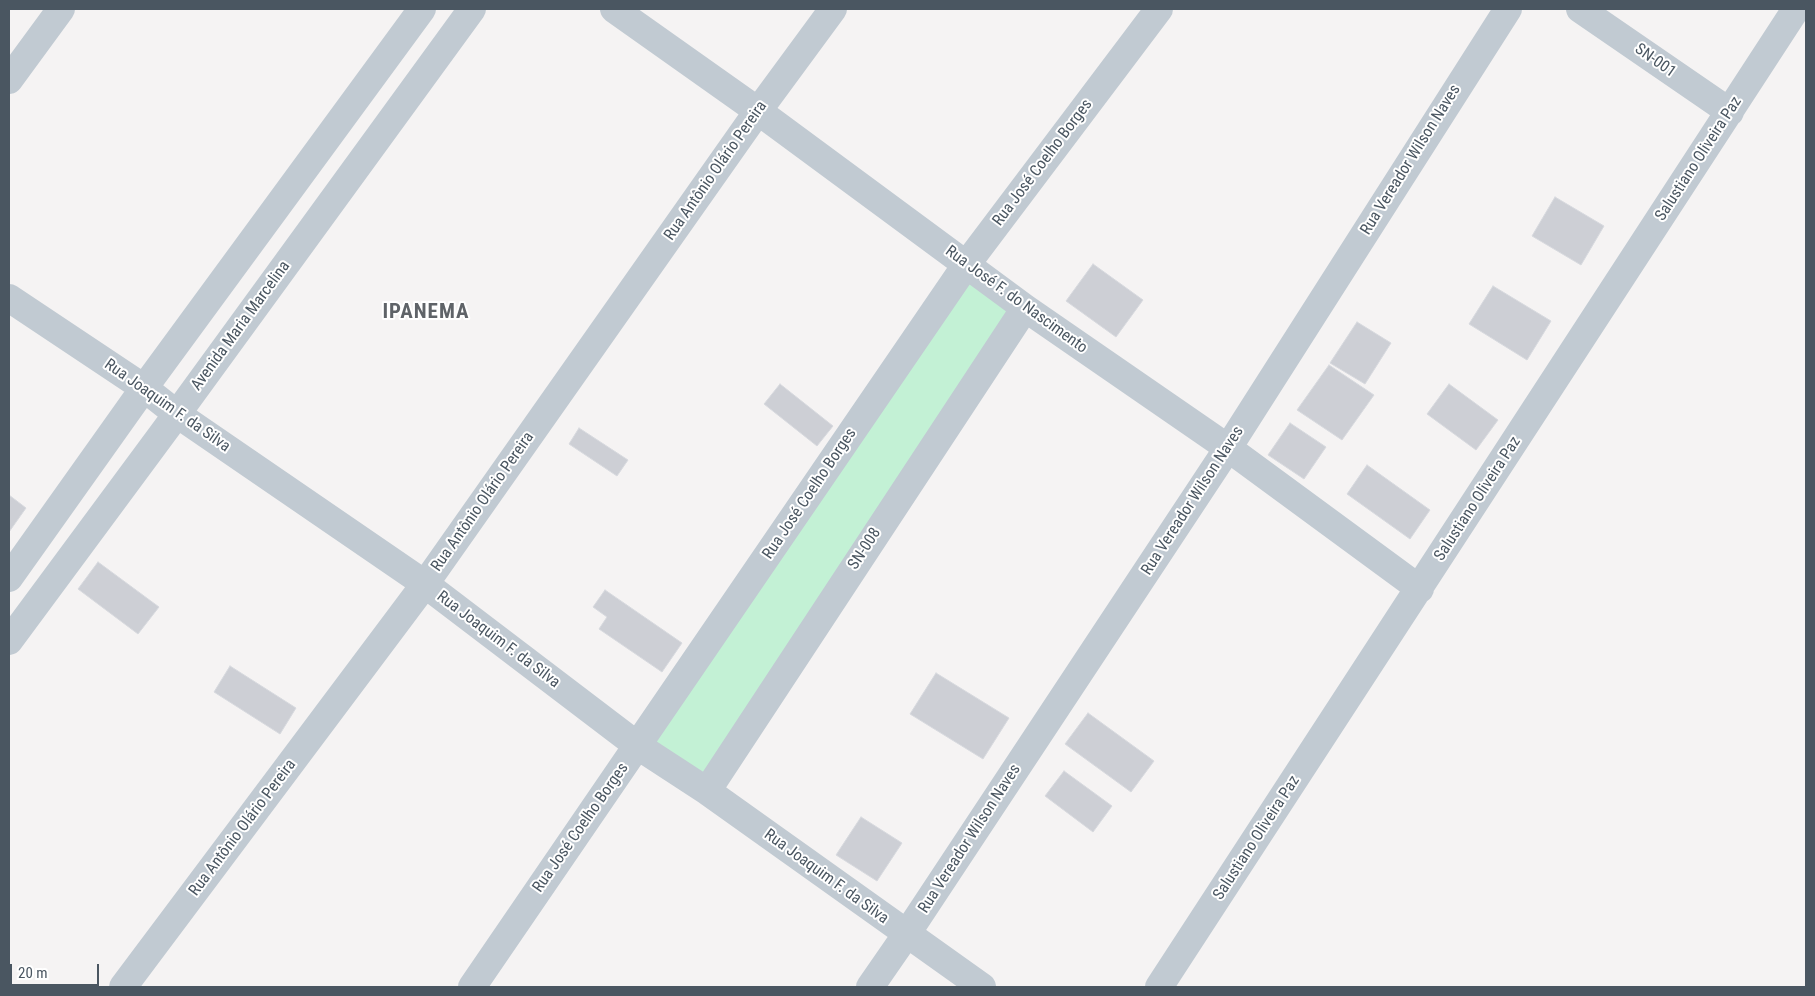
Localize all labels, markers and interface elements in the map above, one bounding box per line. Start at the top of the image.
street label: SN-001 [1631,40,1679,82]
street label: Rua Vereador Wilson Naves [1357,81,1465,239]
street label: Salustiano Oliveira Paz [1652,93,1746,225]
street label: Rua José Coelho Borges [989,96,1097,230]
street label: Rua Antônio Olário Pereira [661,98,771,244]
street label: Rua José F. do Nascimento [941,242,1091,358]
street label: Avenida Maria Marcelina [188,257,294,395]
district label: IPANEMA [382,300,470,326]
street label: Rua Joaquim F. da Silva [100,355,234,457]
street label: Rua Vereador Wilson Naves [1138,423,1248,579]
street label: Rua José Coelho Borges [759,425,861,563]
street label: Rua Antônio Olário Pereira [428,429,538,575]
street label: Salustiano Oliveira Paz [1431,433,1525,565]
street label: SN-008 [844,525,886,573]
street label: Rua Joaquim F. da Silva [433,587,563,693]
street label: Rua Antônio Olário Pereira [185,756,301,900]
street label: Rua José Coelho Borges [529,760,633,896]
street label: Rua Vereador Wilson Naves [915,761,1025,917]
street label: Salustiano Oliveira Paz [1210,772,1304,904]
street label: Rua Joaquim F. da Silva [760,825,892,929]
scale bar [12,954,101,986]
text: 20 m [18,964,48,982]

